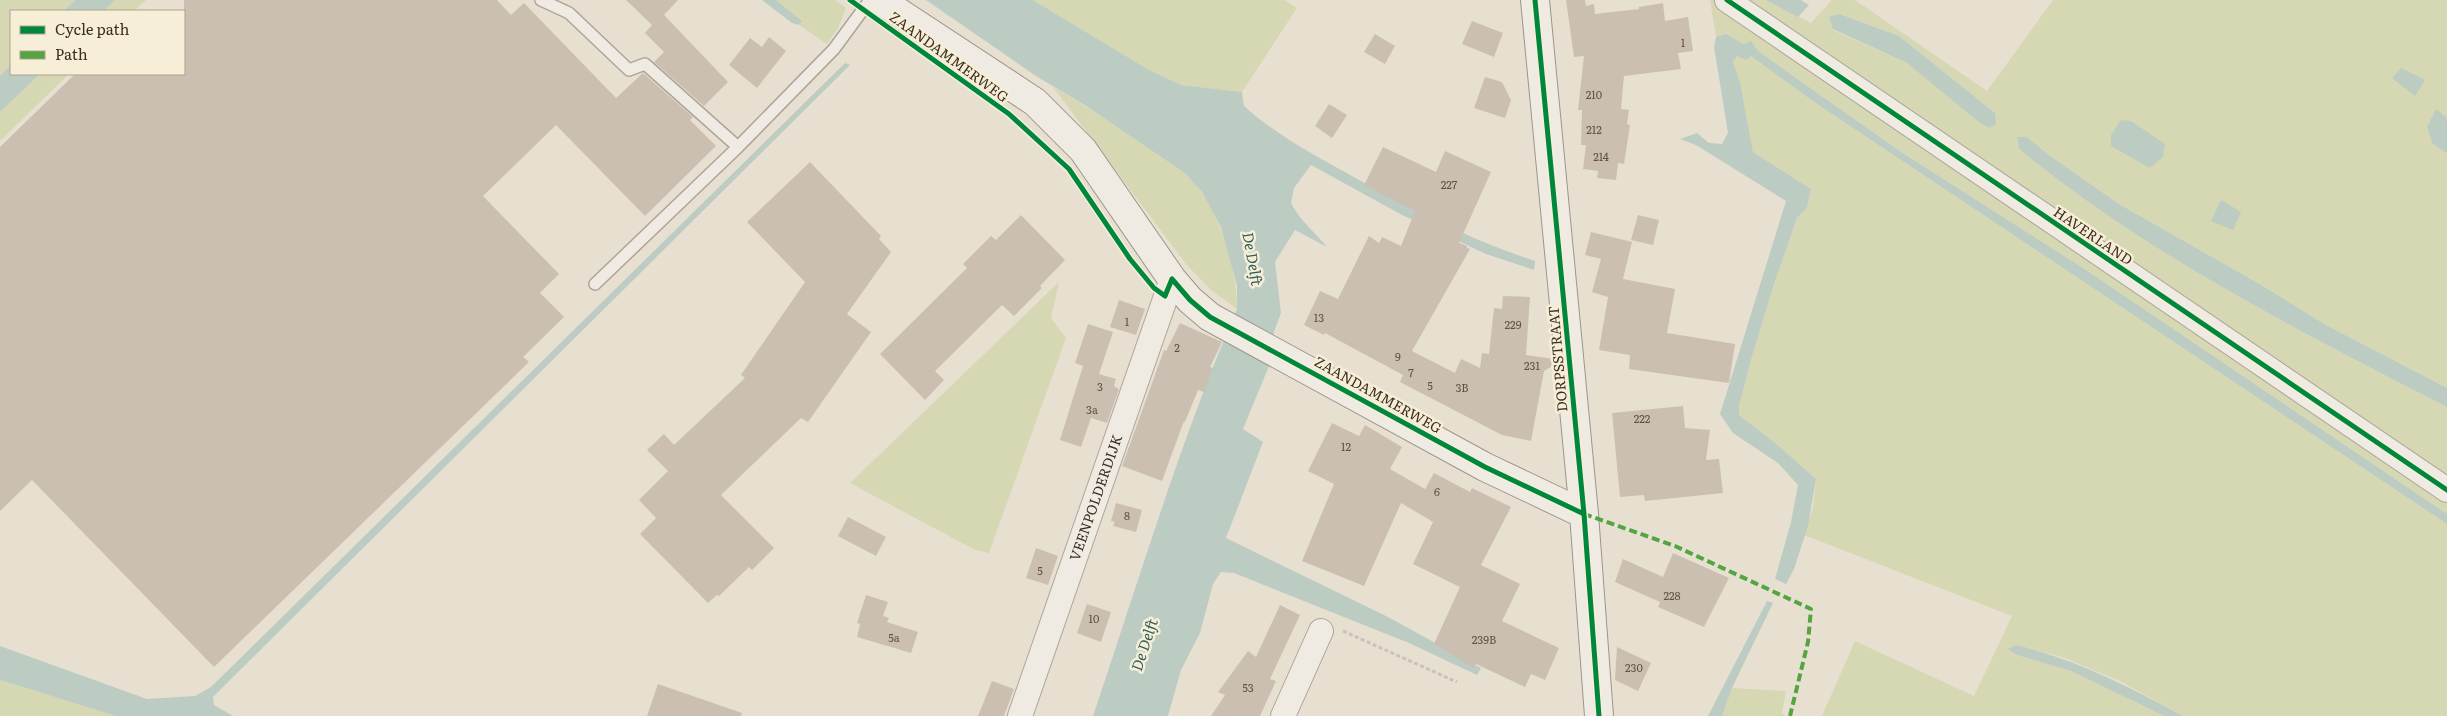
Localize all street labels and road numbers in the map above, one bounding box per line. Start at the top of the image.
street label: ZAANDAMMERWEG [886,6,1014,106]
street label: HAVERLAND [2050,201,2137,269]
street label: DORPSSTRAAT [1542,305,1572,413]
street label: ZAANDAMMERWEG [1311,351,1446,438]
street label: VEENPOLDERDIJK [1064,431,1126,563]

